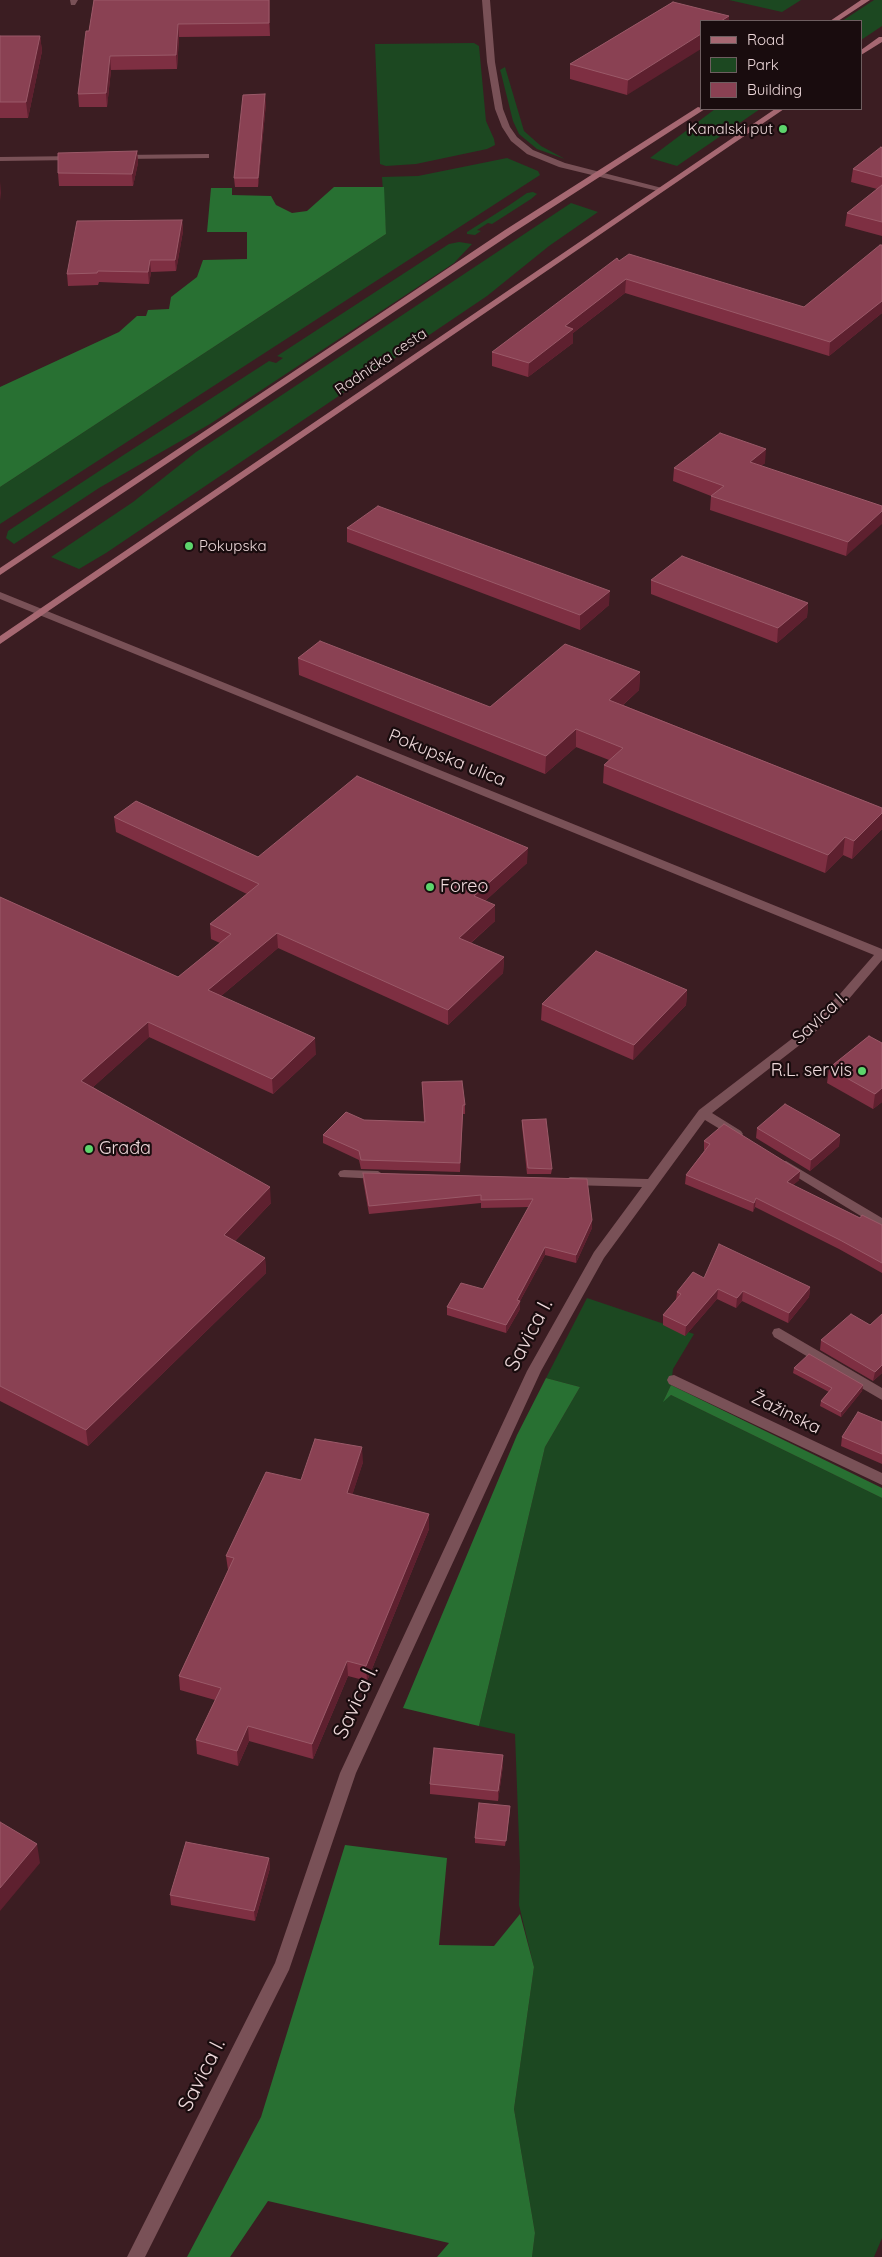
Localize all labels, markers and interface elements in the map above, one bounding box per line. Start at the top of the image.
legend [700,20,862,110]
text: Road [747,30,784,49]
text: Park [747,55,779,74]
text: Building [747,80,802,99]
place label: Kanalski put [688,120,773,138]
marker: Kanalski put [777,123,789,135]
street label: Radnička cesta [332,325,430,399]
place label: Pokupska [199,537,267,555]
marker: Pokupska [183,540,195,552]
street label: Pokupska ulica [385,725,509,791]
place label: Foreo [440,876,488,898]
marker: Foreo [424,881,436,893]
street label: Savica I. [788,987,852,1049]
place label: R.L. servis [771,1060,852,1082]
marker: R.L. servis [856,1065,868,1077]
place label: Građa [99,1138,151,1160]
marker: Građa [83,1143,95,1155]
street label: Savica I. [500,1295,558,1375]
street label: Žažinska [748,1387,824,1439]
street label: Savica I. [328,1661,384,1743]
street label: Savica I. [173,2034,231,2116]

